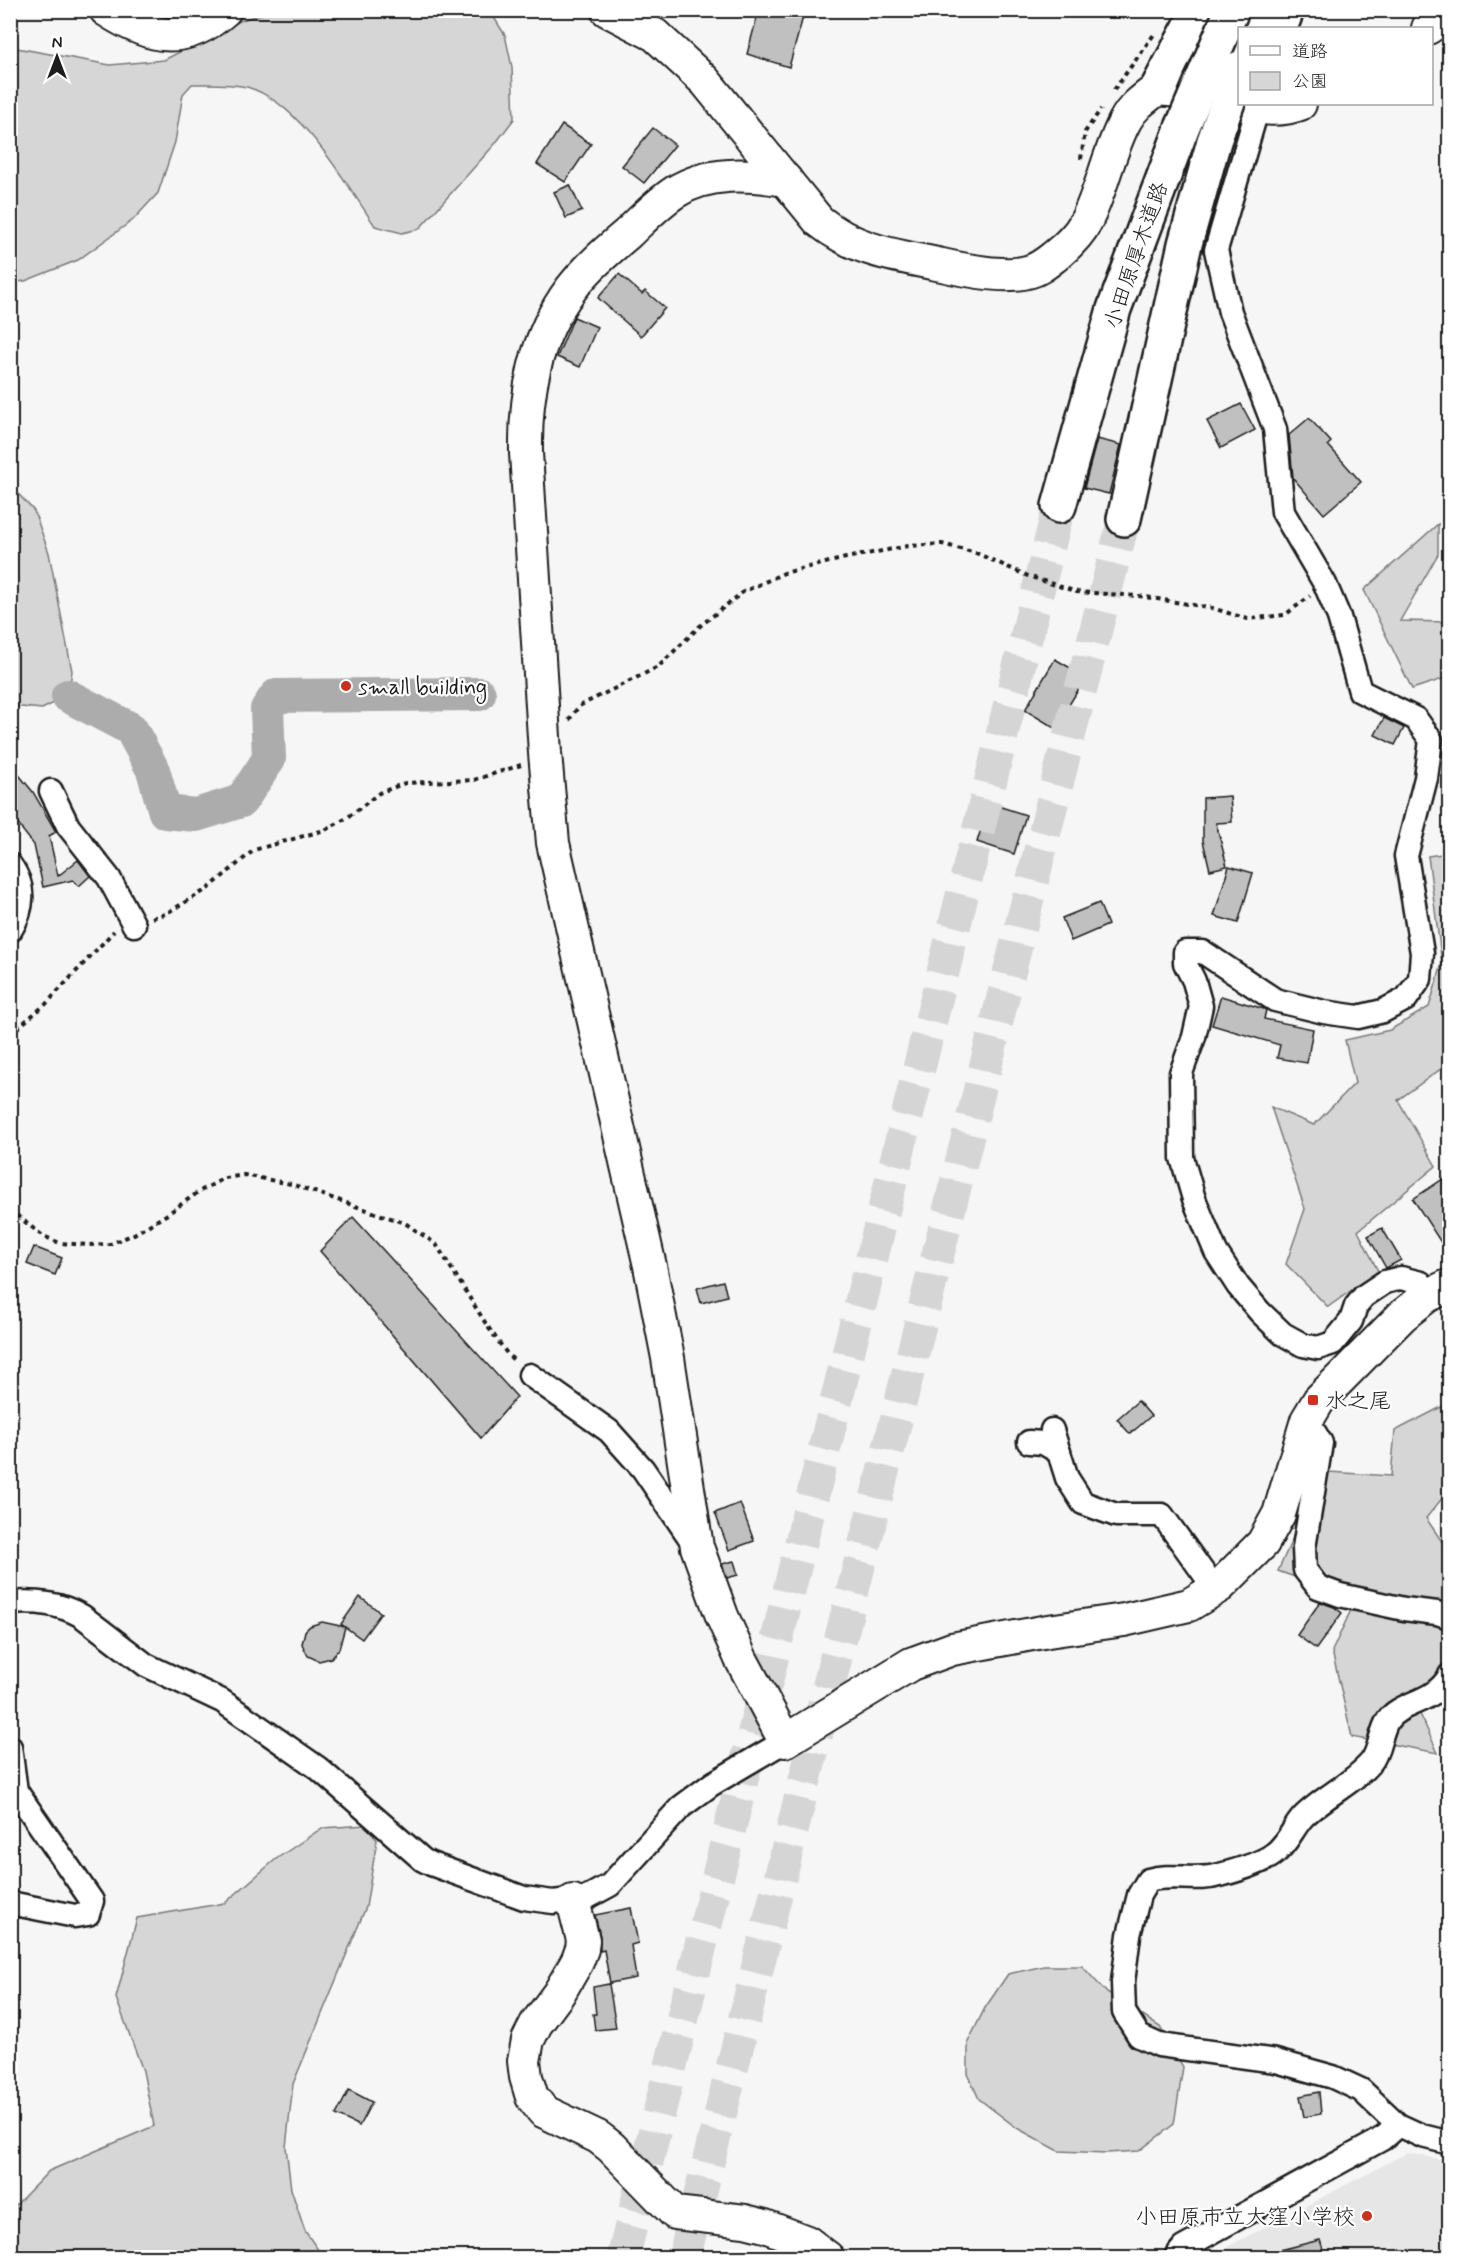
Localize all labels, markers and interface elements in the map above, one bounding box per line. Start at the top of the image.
north arrow [27,27,87,87]
legend [1238,27,1433,105]
text: N [52,33,62,54]
text: 道路 [1292,40,1328,64]
text: 公園 [1292,70,1328,94]
street label: 小田原厚木道路 [1099,178,1175,333]
place label: small building [358,674,487,705]
marker: small building [339,679,353,693]
place label: 水之尾 [1325,1388,1391,1416]
marker: 水之尾 [1306,1393,1320,1407]
place label: 小田原市立大窪小学校 [1135,2204,1355,2232]
marker: 小田原市立大窪小学校 [1360,2209,1374,2223]

